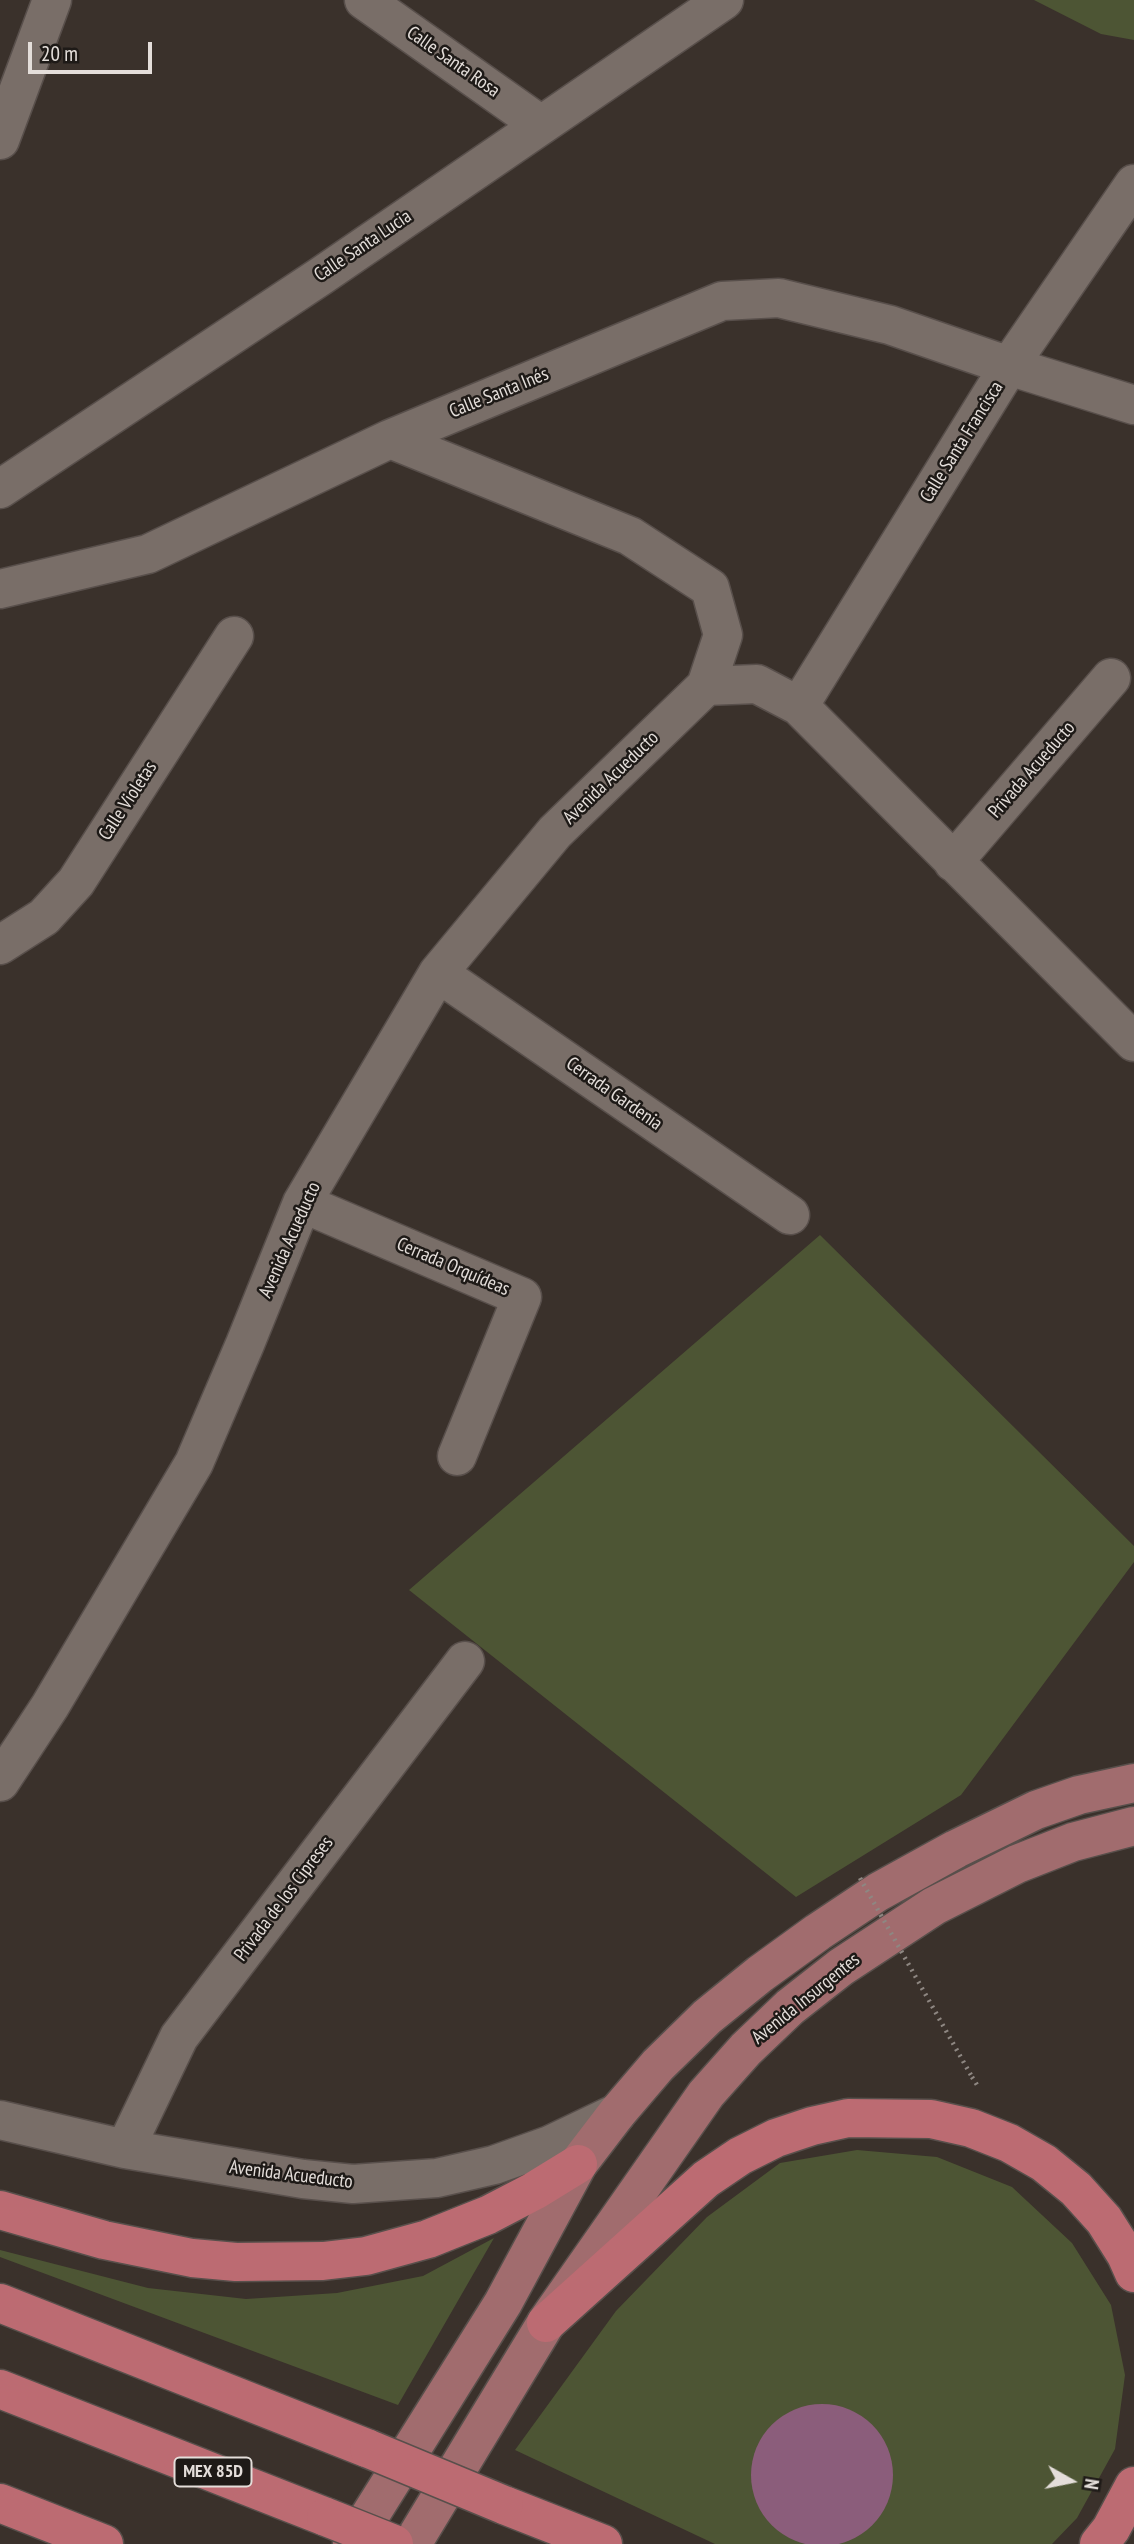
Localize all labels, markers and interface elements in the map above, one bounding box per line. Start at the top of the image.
street label: Calle Santa Rosa [402,22,504,102]
scale bar [32,28,156,72]
text: 20 m [41,40,78,67]
street label: Calle Santa Lucia [310,205,416,287]
street label: Calle Santa Inés [446,363,552,423]
street label: Calle Santa Francisca [916,377,1008,507]
street label: Privada Acueducto [984,717,1080,823]
street label: Avenida Acueducto [558,727,664,829]
street label: Calle Violetas [94,757,162,845]
street label: Cerrada Gardenia [562,1052,666,1136]
street label: Avenida Acueducto [254,1179,326,1301]
street label: Cerrada Orquídeas [393,1233,513,1301]
street label: Privada de los Cipreses [230,1832,338,1966]
street label: Avenida Insurgentes [747,1949,865,2049]
street label: Avenida Acueducto [228,2156,354,2194]
north arrow [1036,2446,1106,2516]
road number: MEX 85D [174,2458,252,2486]
text: N [1079,2477,1104,2491]

